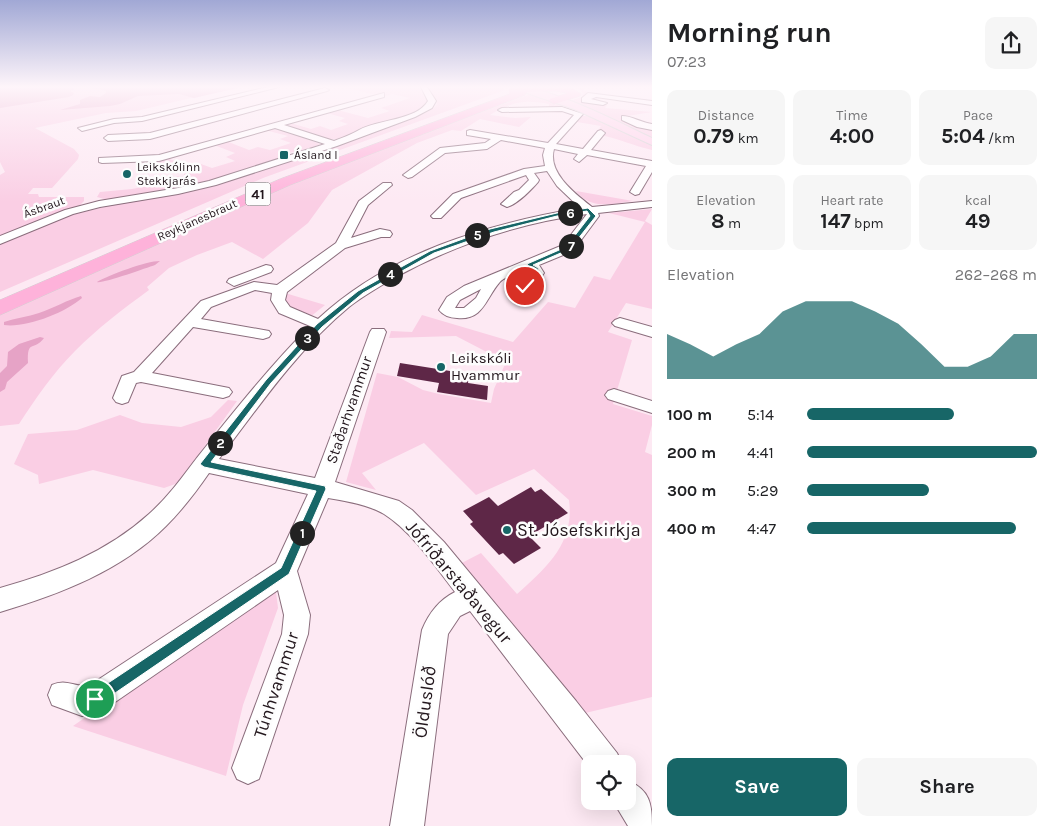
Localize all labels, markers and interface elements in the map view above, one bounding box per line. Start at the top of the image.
text: Morning run [667,16,832,49]
button: share [985,17,1037,69]
text: 07:23 [667,52,706,71]
text: Distance [698,107,754,124]
text: Time [836,107,868,124]
text: Pace [963,107,993,124]
text: 0.79 [693,124,734,148]
text: 4:00 [830,124,874,148]
text: 5:04 [941,124,985,148]
text: km [734,130,759,147]
text: /km [985,130,1015,147]
place label: Ásland I [294,147,338,162]
marker: Ásland I [278,149,290,161]
place label: Leikskólinn Stekkjarás [137,160,200,188]
marker: Leikskólinn Stekkjarás [121,168,133,180]
road number: 41 [246,182,270,205]
street label: Ásbraut [21,192,67,221]
text: Elevation [696,192,756,209]
text: Heart rate [820,192,884,209]
text: kcal [965,192,991,209]
street label: Reykjanesbraut [155,196,239,244]
pin: 6 [558,200,582,226]
text: 6 [566,205,575,222]
text: 8 [711,209,725,233]
text: 147 [820,209,851,233]
text: 49 [965,209,991,233]
text: m [725,215,741,232]
text: bpm [851,215,884,232]
pin: 5 [464,222,490,248]
text: 5 [473,227,482,244]
pin: 7 [558,234,584,258]
text: 7 [568,238,575,255]
pin: 4 [378,262,402,286]
pin [504,265,546,307]
text: Elevation [667,265,735,284]
text: 262–268 m [955,265,1037,284]
text: 4 [386,266,395,283]
icon: check [511,272,539,300]
pin: 3 [294,326,320,350]
text: 3 [303,330,312,347]
place label: Leikskóli Hvammur [451,349,520,384]
street label: Staðarhvammur [322,353,376,466]
marker: Leikskóli Hvammur [435,361,447,373]
text: 100 m [667,405,712,424]
text: 5:14 [747,405,774,424]
pin: 2 [208,430,232,456]
text: 2 [216,435,225,452]
text: 200 m [667,443,716,462]
text: 4:41 [747,443,774,462]
text: 300 m [667,481,716,500]
text: 5:29 [747,481,778,500]
street label: Jófríðarstaðavegur [401,516,517,648]
place label: St. Jósefskirkja [517,519,641,541]
text: 400 m [667,519,716,538]
text: 4:47 [747,519,776,538]
pin: 1 [290,520,314,546]
marker: St. Jósefskirkja [501,524,513,536]
text: 1 [300,525,305,542]
street label: Túnhvammur [248,629,304,741]
street label: Ölduslóð [409,664,441,740]
pin [74,678,116,720]
icon: arrive [81,685,109,713]
map controls [581,755,636,810]
button: locate [581,755,636,810]
button: Save [667,758,847,816]
button: Share [857,758,1037,816]

